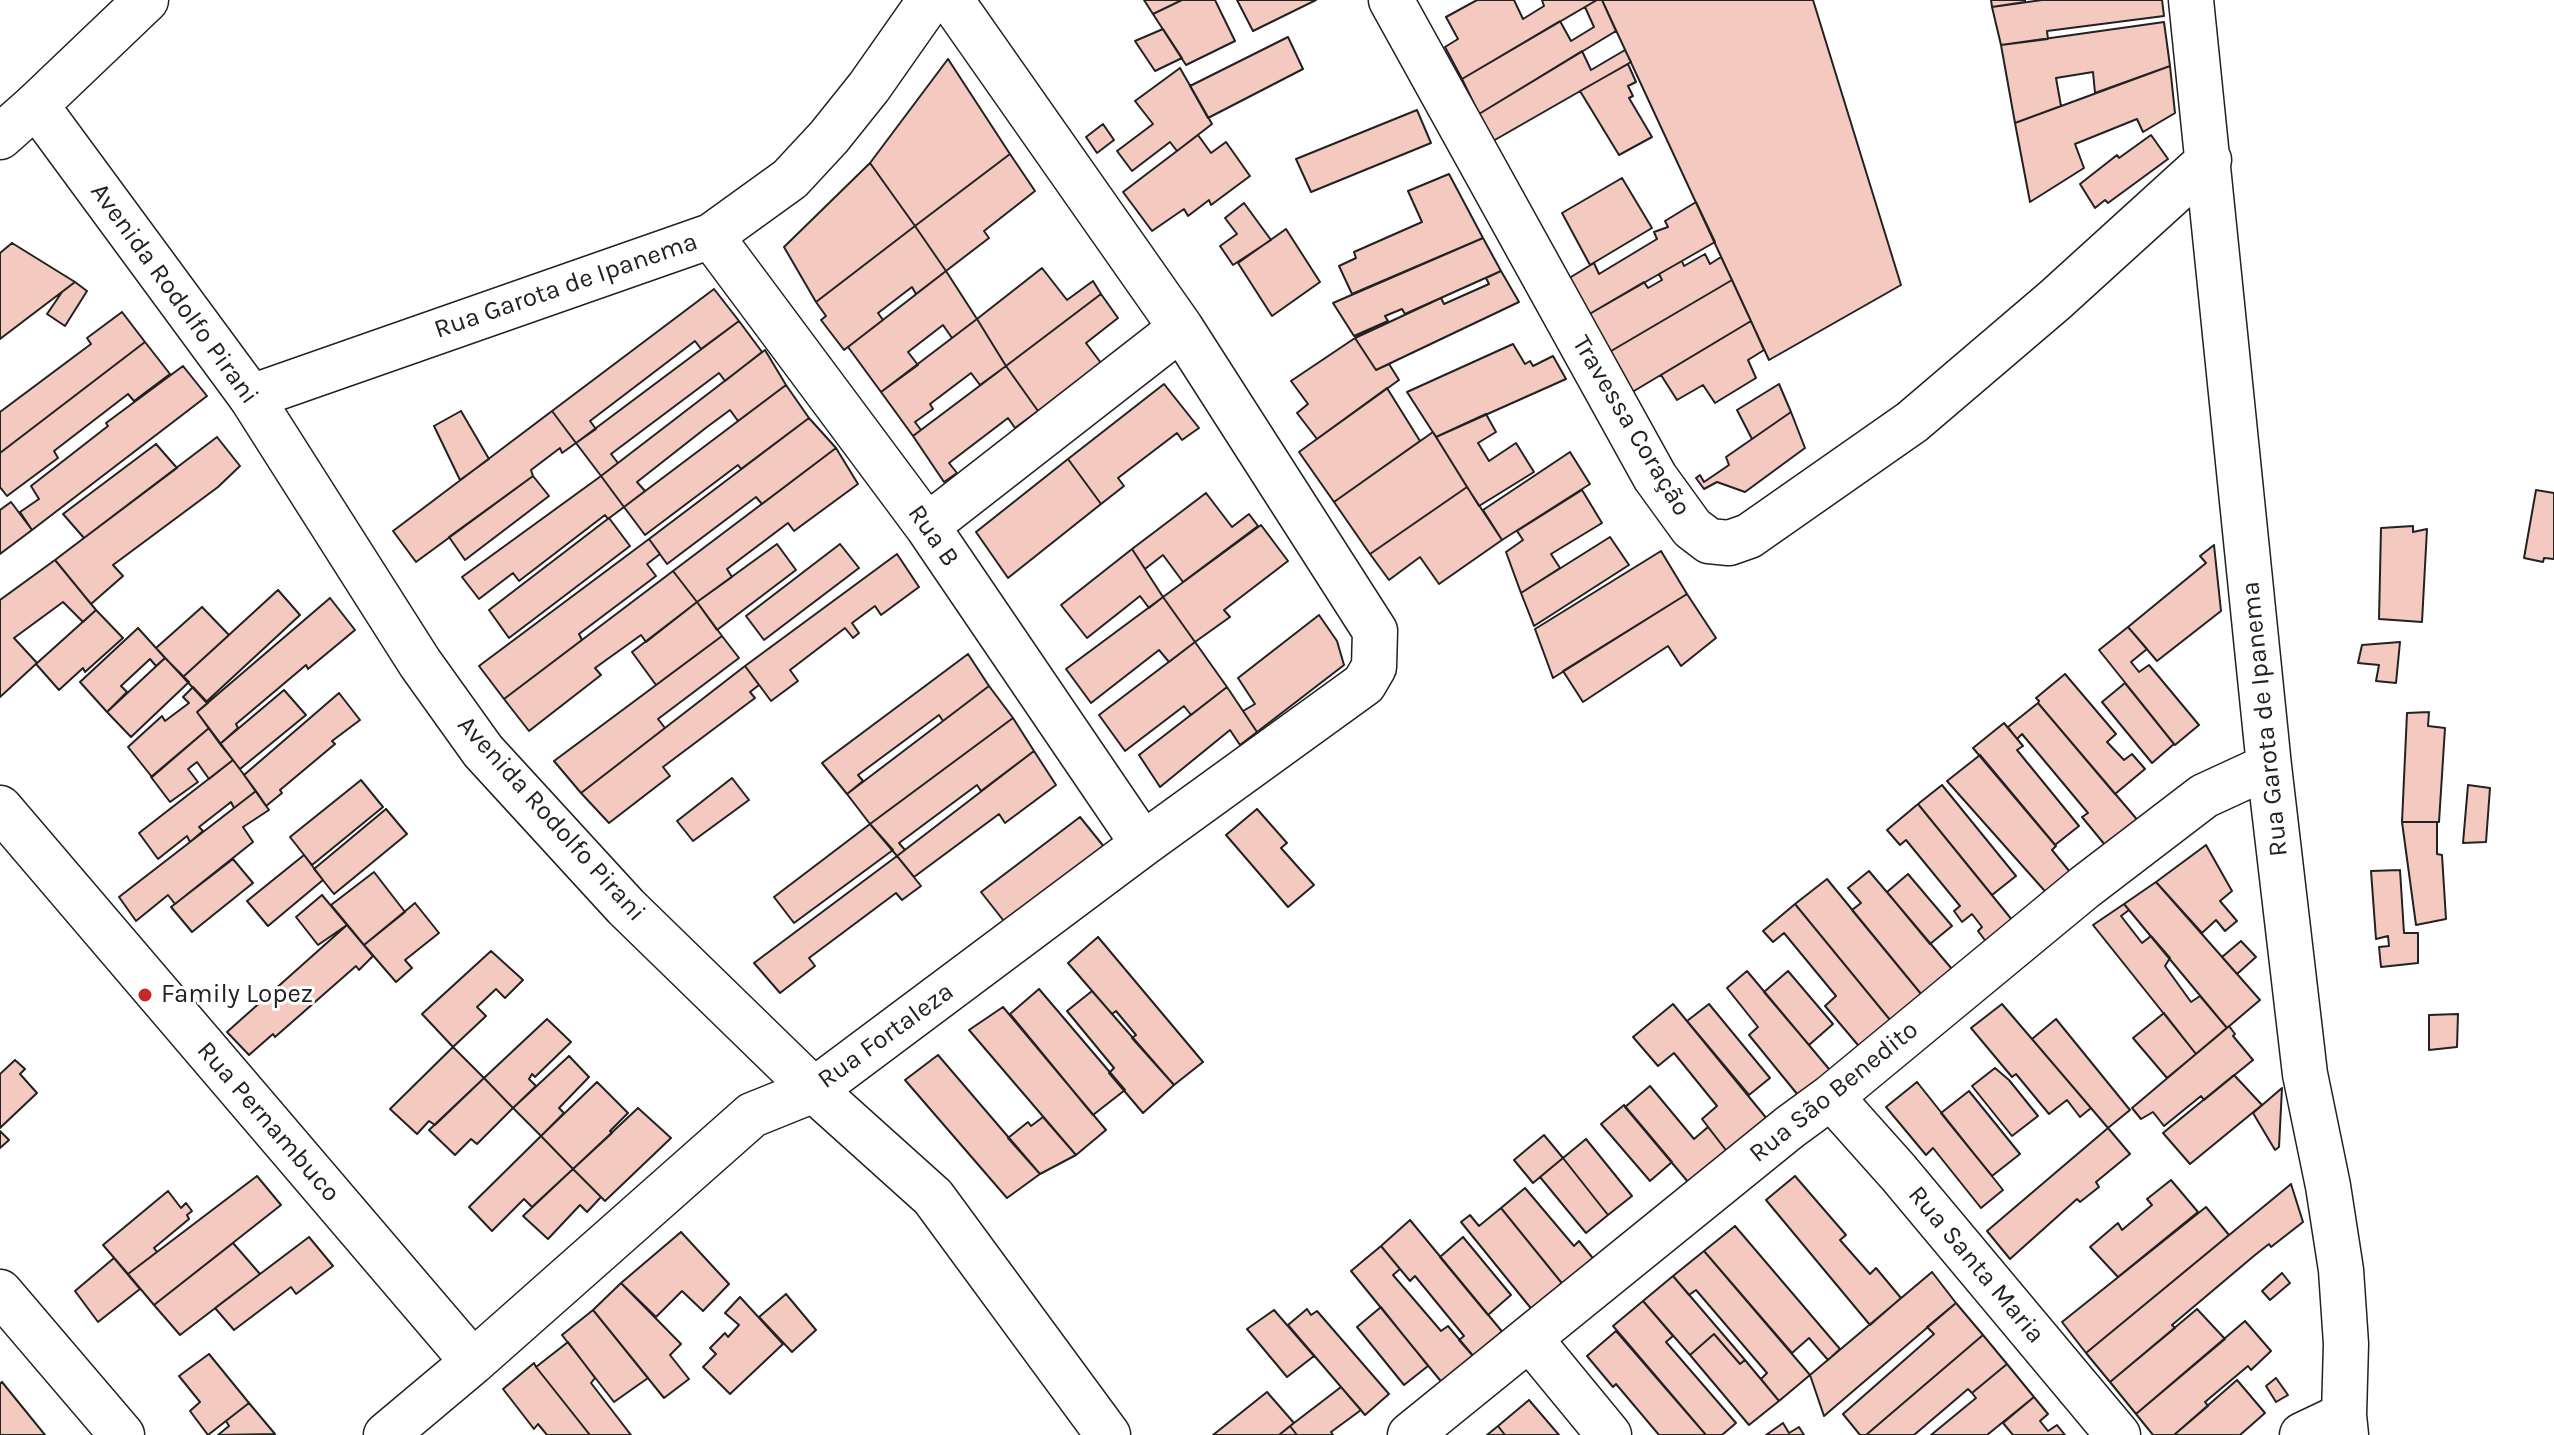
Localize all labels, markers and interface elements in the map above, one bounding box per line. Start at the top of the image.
street label: Avenida Rodolfo Pirani [83,177,265,411]
street label: Rua Garota de Ipanema [430,226,702,346]
street label: Travessa Coração [1565,330,1697,522]
street label: Rua B [901,499,965,573]
street label: Rua Garota de Ipanema [2235,580,2295,858]
street label: Avenida Rodolfo Pirani [451,710,651,928]
street label: Rua Fortaleza [812,976,960,1096]
place label: Family Lopez [161,979,313,1011]
marker: Family Lopez [136,986,154,1004]
street label: Rua São Benedito [1743,1014,1925,1170]
street label: Rua Pernambuco [190,1035,346,1209]
street label: Rua Santa Maria [1901,1180,2051,1350]

